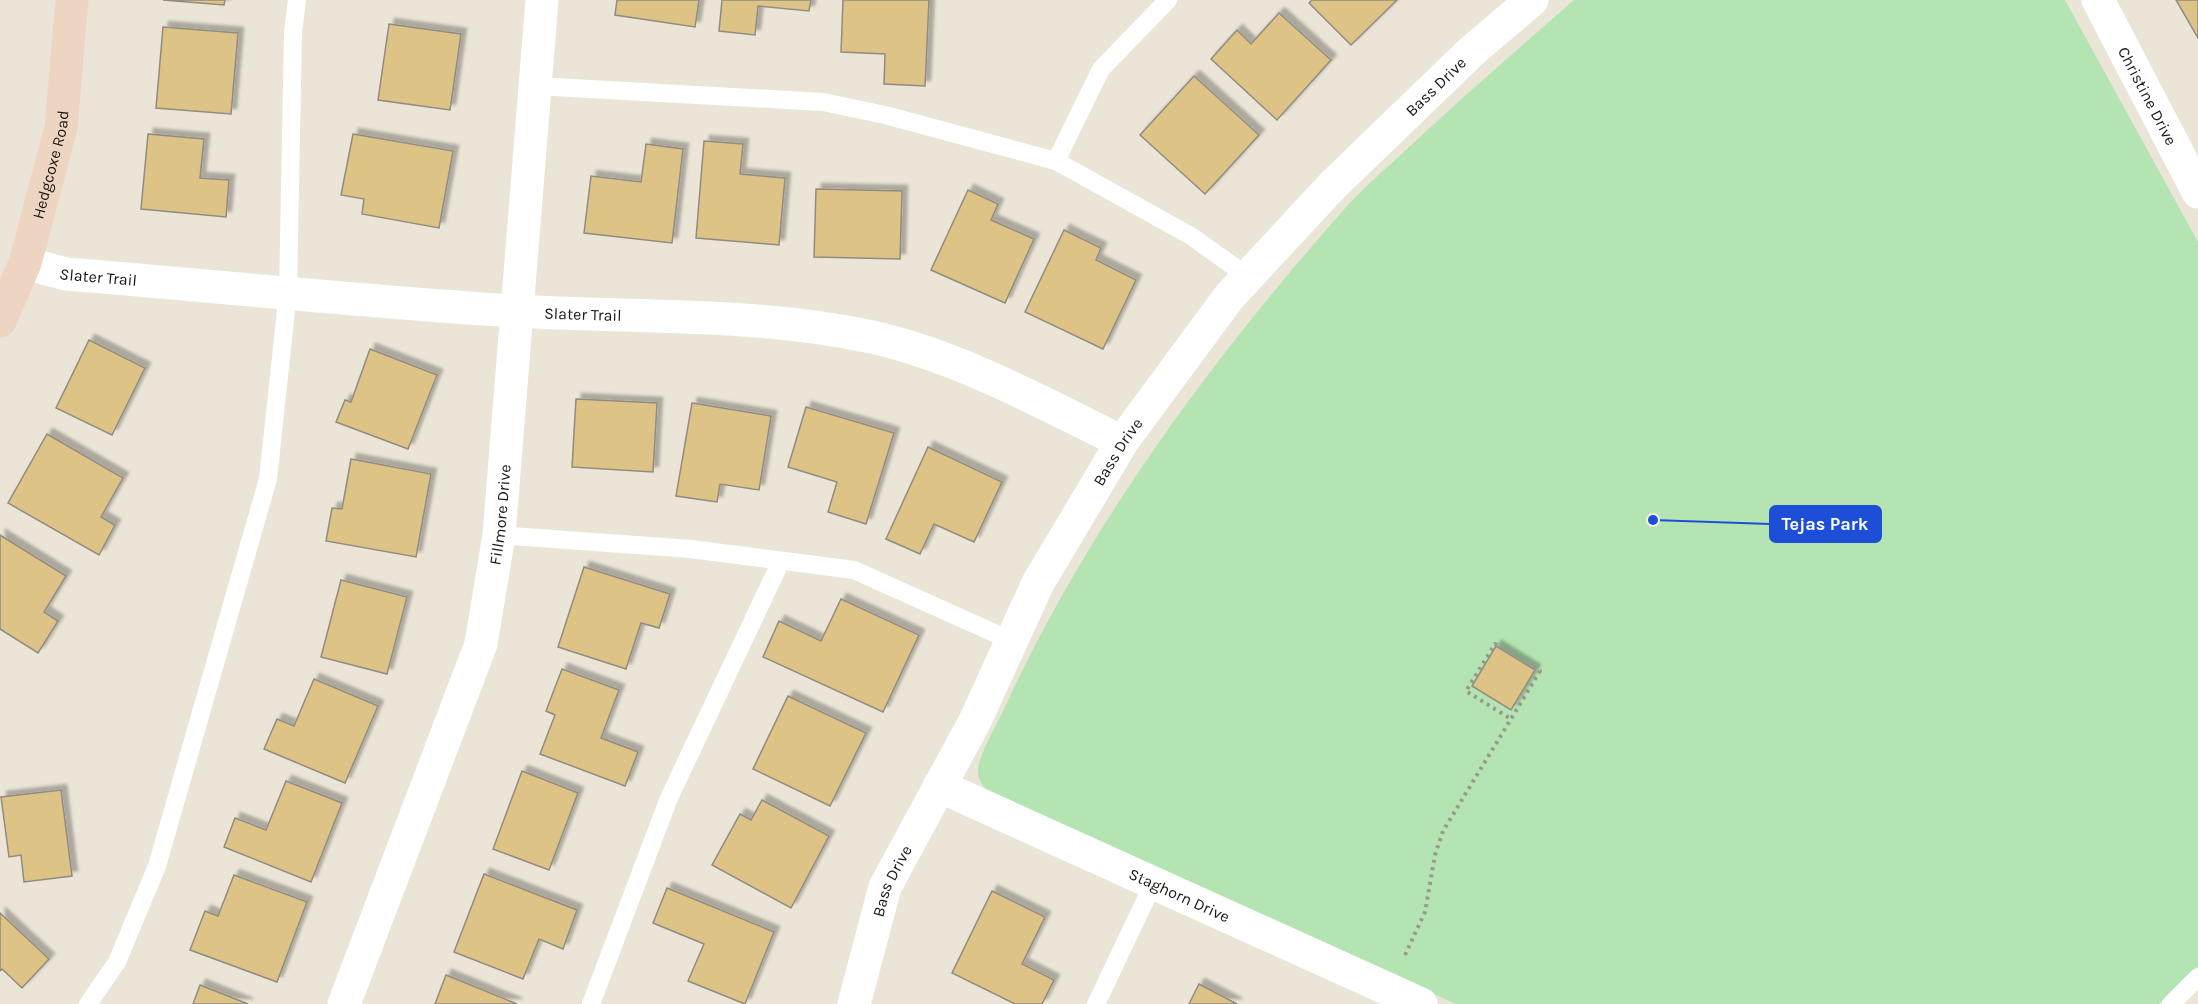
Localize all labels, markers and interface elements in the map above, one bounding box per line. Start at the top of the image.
street label: Christine Drive [2114,44,2181,148]
street label: Bass Drive [1402,53,1470,120]
street label: Hedgcoxe Road [28,109,72,221]
street label: Slater Trail [57,264,138,290]
street label: Slater Trail [544,303,622,325]
street label: Bass Drive [1089,414,1147,489]
street label: Fillmore Drive [485,464,515,566]
callout: Tejas Park [1770,506,1881,542]
text: Tejas Park [1782,513,1869,535]
street label: Bass Drive [869,842,916,919]
street label: Staghorn Drive [1126,864,1233,926]

